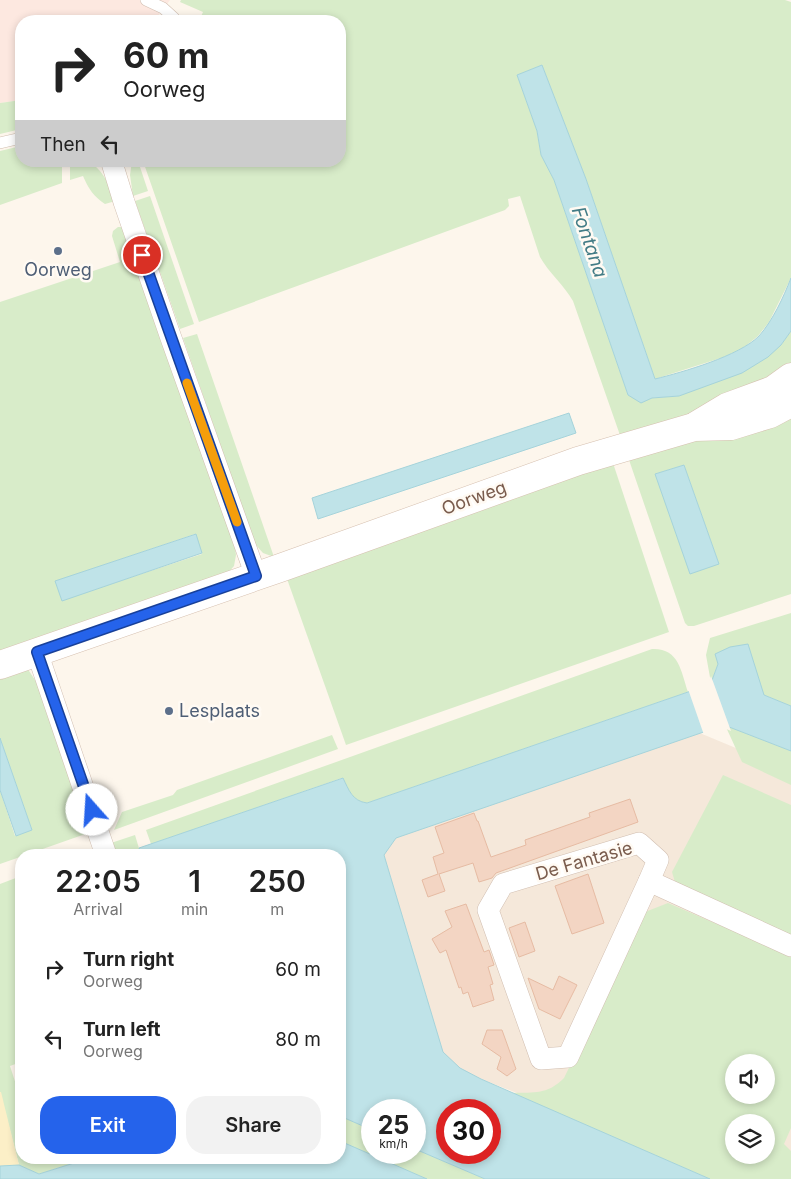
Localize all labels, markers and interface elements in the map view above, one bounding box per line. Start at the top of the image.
text: 60 m [123,34,210,76]
icon: right [40,35,105,100]
text: Oorweg [123,76,205,102]
icon: left [96,130,124,158]
text: Then [40,133,86,156]
water label: Fontana [567,204,613,281]
pin [121,234,163,276]
icon: arrive [128,241,156,269]
marker: Oorweg [52,245,64,257]
place label: Oorweg [24,259,92,280]
street label: Oorweg [439,476,509,519]
place label: Lesplaats [179,700,260,721]
marker: Lesplaats [163,705,175,717]
position arrow [65,783,117,835]
street label: De Fantasie [533,837,635,884]
text: 22:05 [55,863,141,899]
text: 1 [188,863,201,899]
text: 250 [248,863,306,899]
text: Arrival [73,899,123,919]
text: min [181,899,208,919]
text: m [270,899,284,919]
text: Turn right [83,948,174,971]
icon: right [40,955,68,983]
text: 60 m [275,958,321,981]
text: Oorweg [83,971,143,991]
text: Turn left [83,1018,161,1041]
icon: left [40,1025,68,1053]
text: 80 m [275,1028,321,1051]
text: Oorweg [83,1041,143,1061]
map controls [725,1054,775,1164]
button: sound [725,1054,775,1104]
button: Exit [40,1096,176,1154]
button: Share [186,1096,321,1154]
speed limit sign: 30 [436,1099,501,1164]
text: 25 [378,1110,409,1140]
button: layers [725,1114,775,1164]
text: km/h [379,1136,408,1151]

